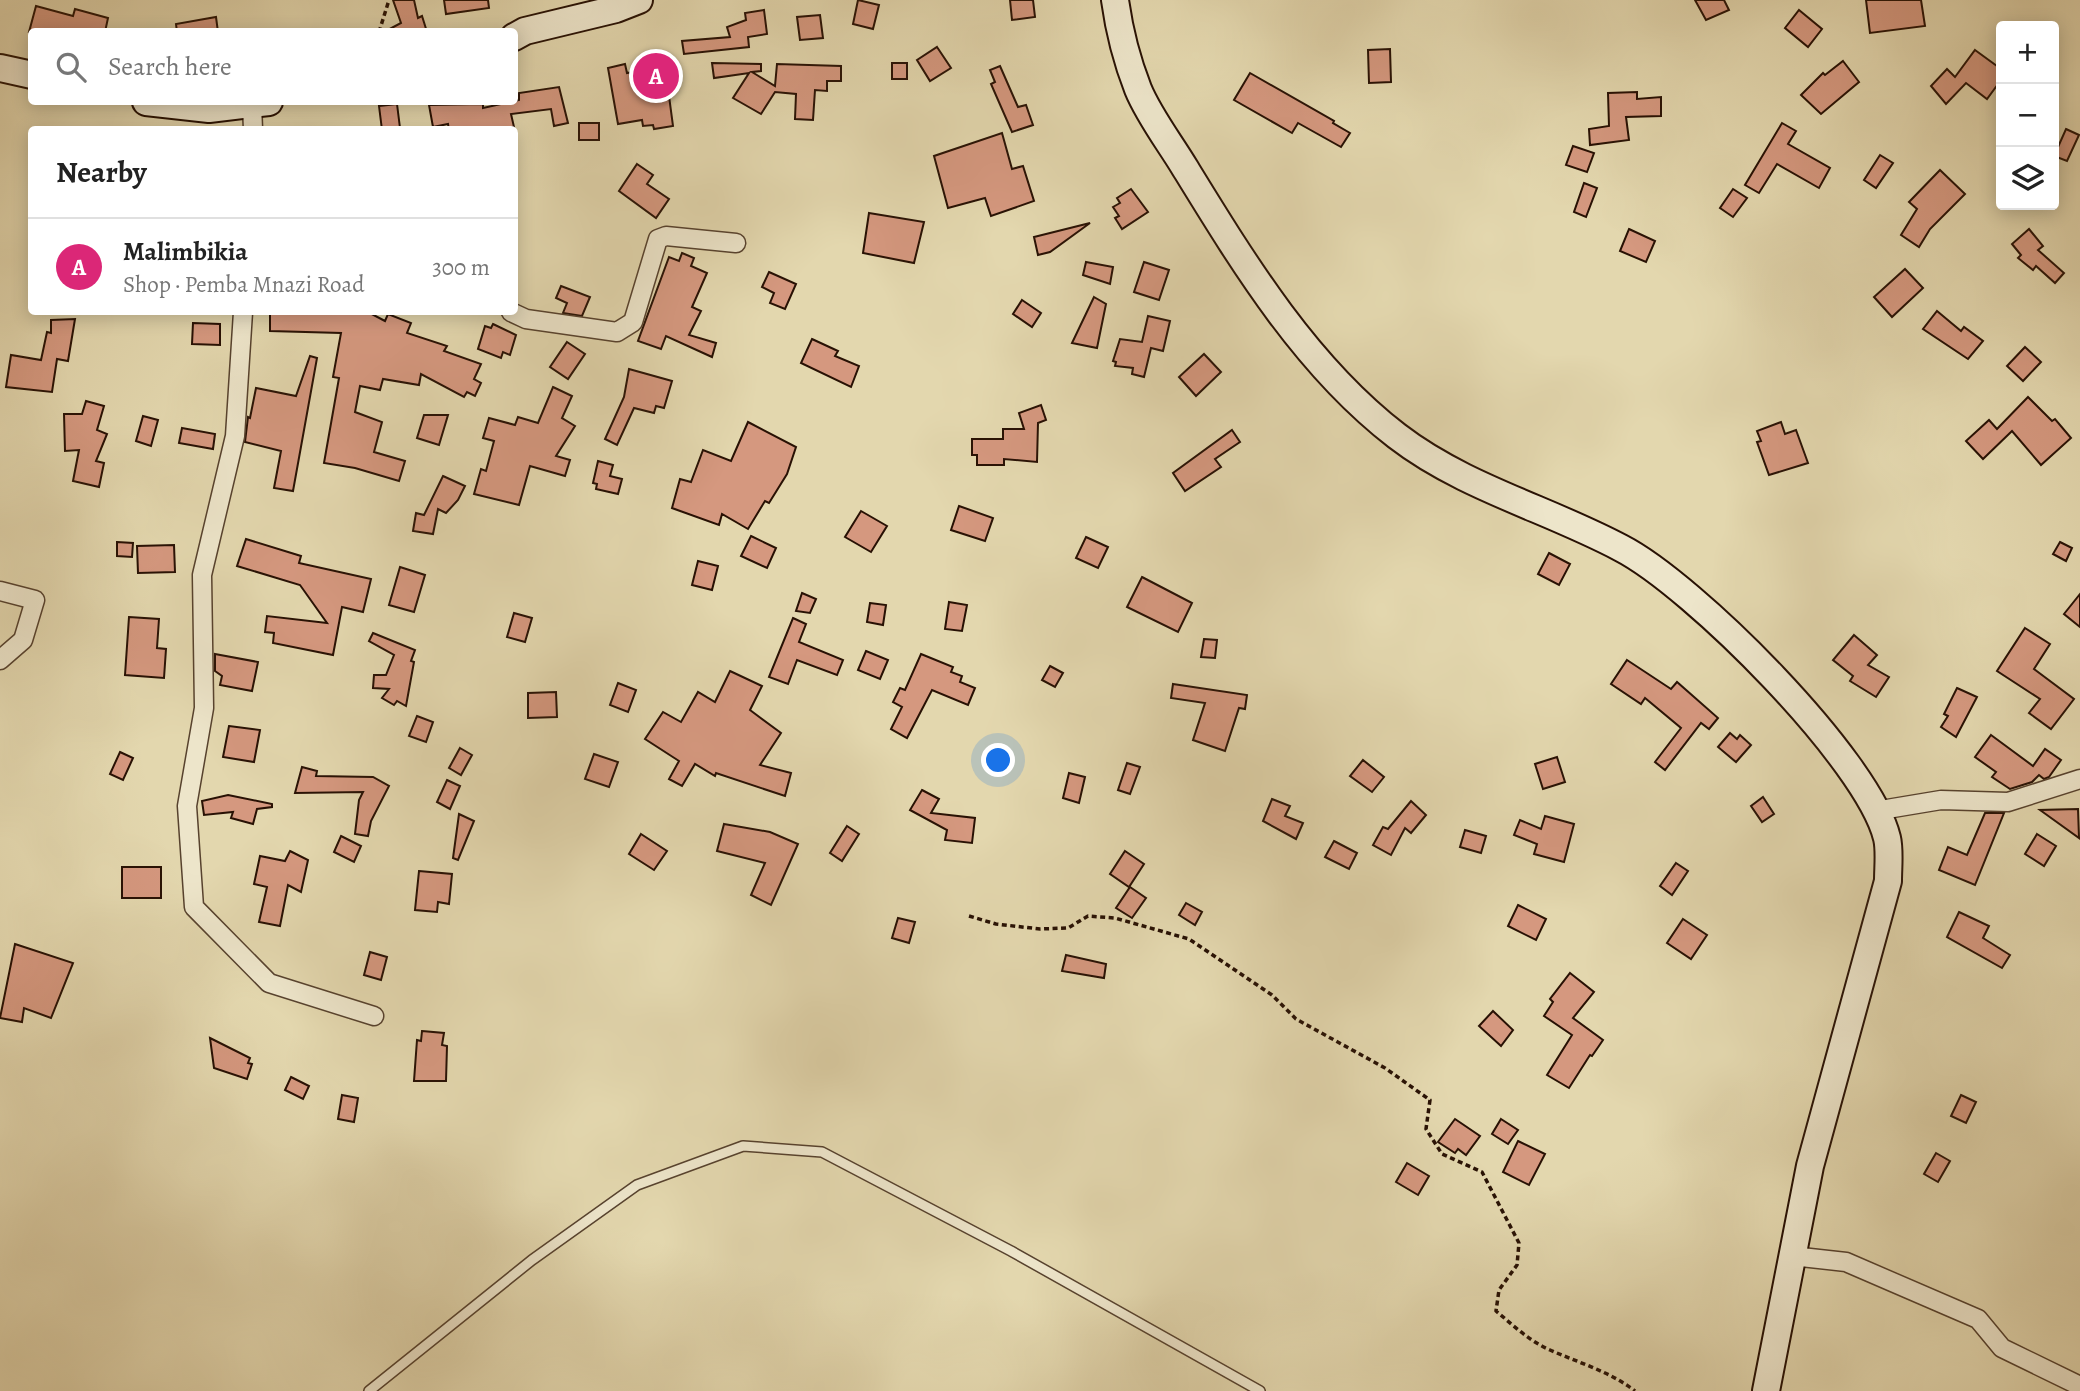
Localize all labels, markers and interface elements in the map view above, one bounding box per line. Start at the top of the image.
map controls [1996,21,2059,210]
button: + [1996,21,2059,84]
search box [28,28,518,105]
icon: search [52,48,90,86]
text: Search here [108,49,232,84]
pin: A [633,50,679,102]
button: − [1996,84,2059,147]
button: layers [1996,147,2059,210]
text: Nearby [56,152,147,192]
text: Malimbikia [123,234,248,269]
text: A [72,252,86,283]
text: 300 m [432,252,490,283]
text: Shop · Pemba Mnazi Road [123,269,365,300]
your location [981,743,1015,777]

